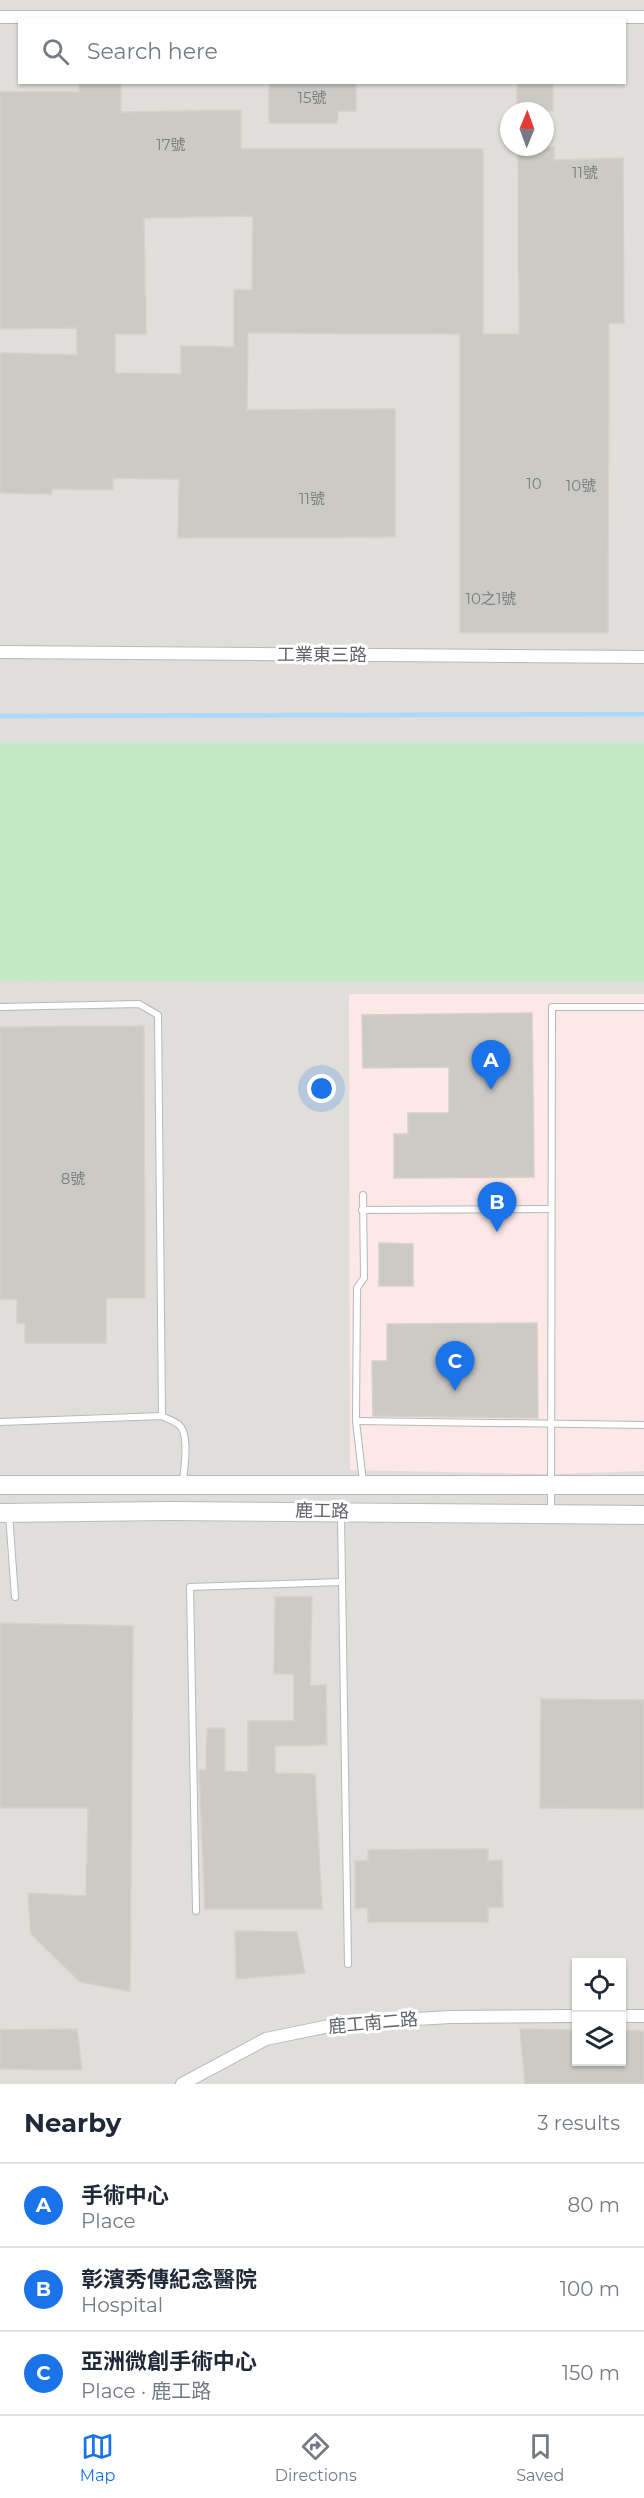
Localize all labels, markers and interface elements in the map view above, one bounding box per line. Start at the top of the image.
search box [18,18,626,84]
icon: search [39,35,72,68]
text: Search here [87,38,218,65]
house number: 15號 [298,88,326,107]
north arrow [500,102,554,156]
house number: 17號 [156,135,186,154]
house number: 11號 [572,163,598,182]
house number: 10 [526,474,542,493]
house number: 10號 [566,476,596,495]
house number: 11號 [299,489,325,508]
house number: 10之1號 [466,589,516,608]
street label: 工業東三路 [277,644,367,666]
pin: A [472,1040,510,1090]
your location [307,1074,336,1103]
house number: 8號 [61,1169,85,1188]
pin: B [478,1182,516,1232]
pin: C [436,1342,474,1391]
street label: 鹿工路 [295,1500,349,1522]
map controls [572,1958,626,2066]
button: locate [572,1958,626,2012]
street label: 鹿工南二路 [327,2008,419,2038]
button: layers [572,2012,626,2066]
text: Nearby [24,2107,121,2139]
text: 3 results [537,2111,620,2135]
text: 手術中心 [81,2182,169,2209]
text: A [36,2193,51,2217]
text: 80 m [568,2193,620,2217]
text: Place [81,2209,136,2233]
text: 彰濱秀傳紀念醫院 [81,2266,257,2293]
text: B [36,2277,51,2301]
text: 100 m [560,2277,620,2301]
text: Hospital [81,2293,163,2317]
text: 亞洲微創手術中心 [81,2348,257,2375]
text: C [36,2361,51,2385]
text: 150 m [562,2361,620,2385]
text: Place · 鹿工路 [81,2379,211,2403]
tab: Map [80,2430,115,2485]
tab: Directions [275,2430,357,2485]
tab: Saved [516,2430,564,2485]

